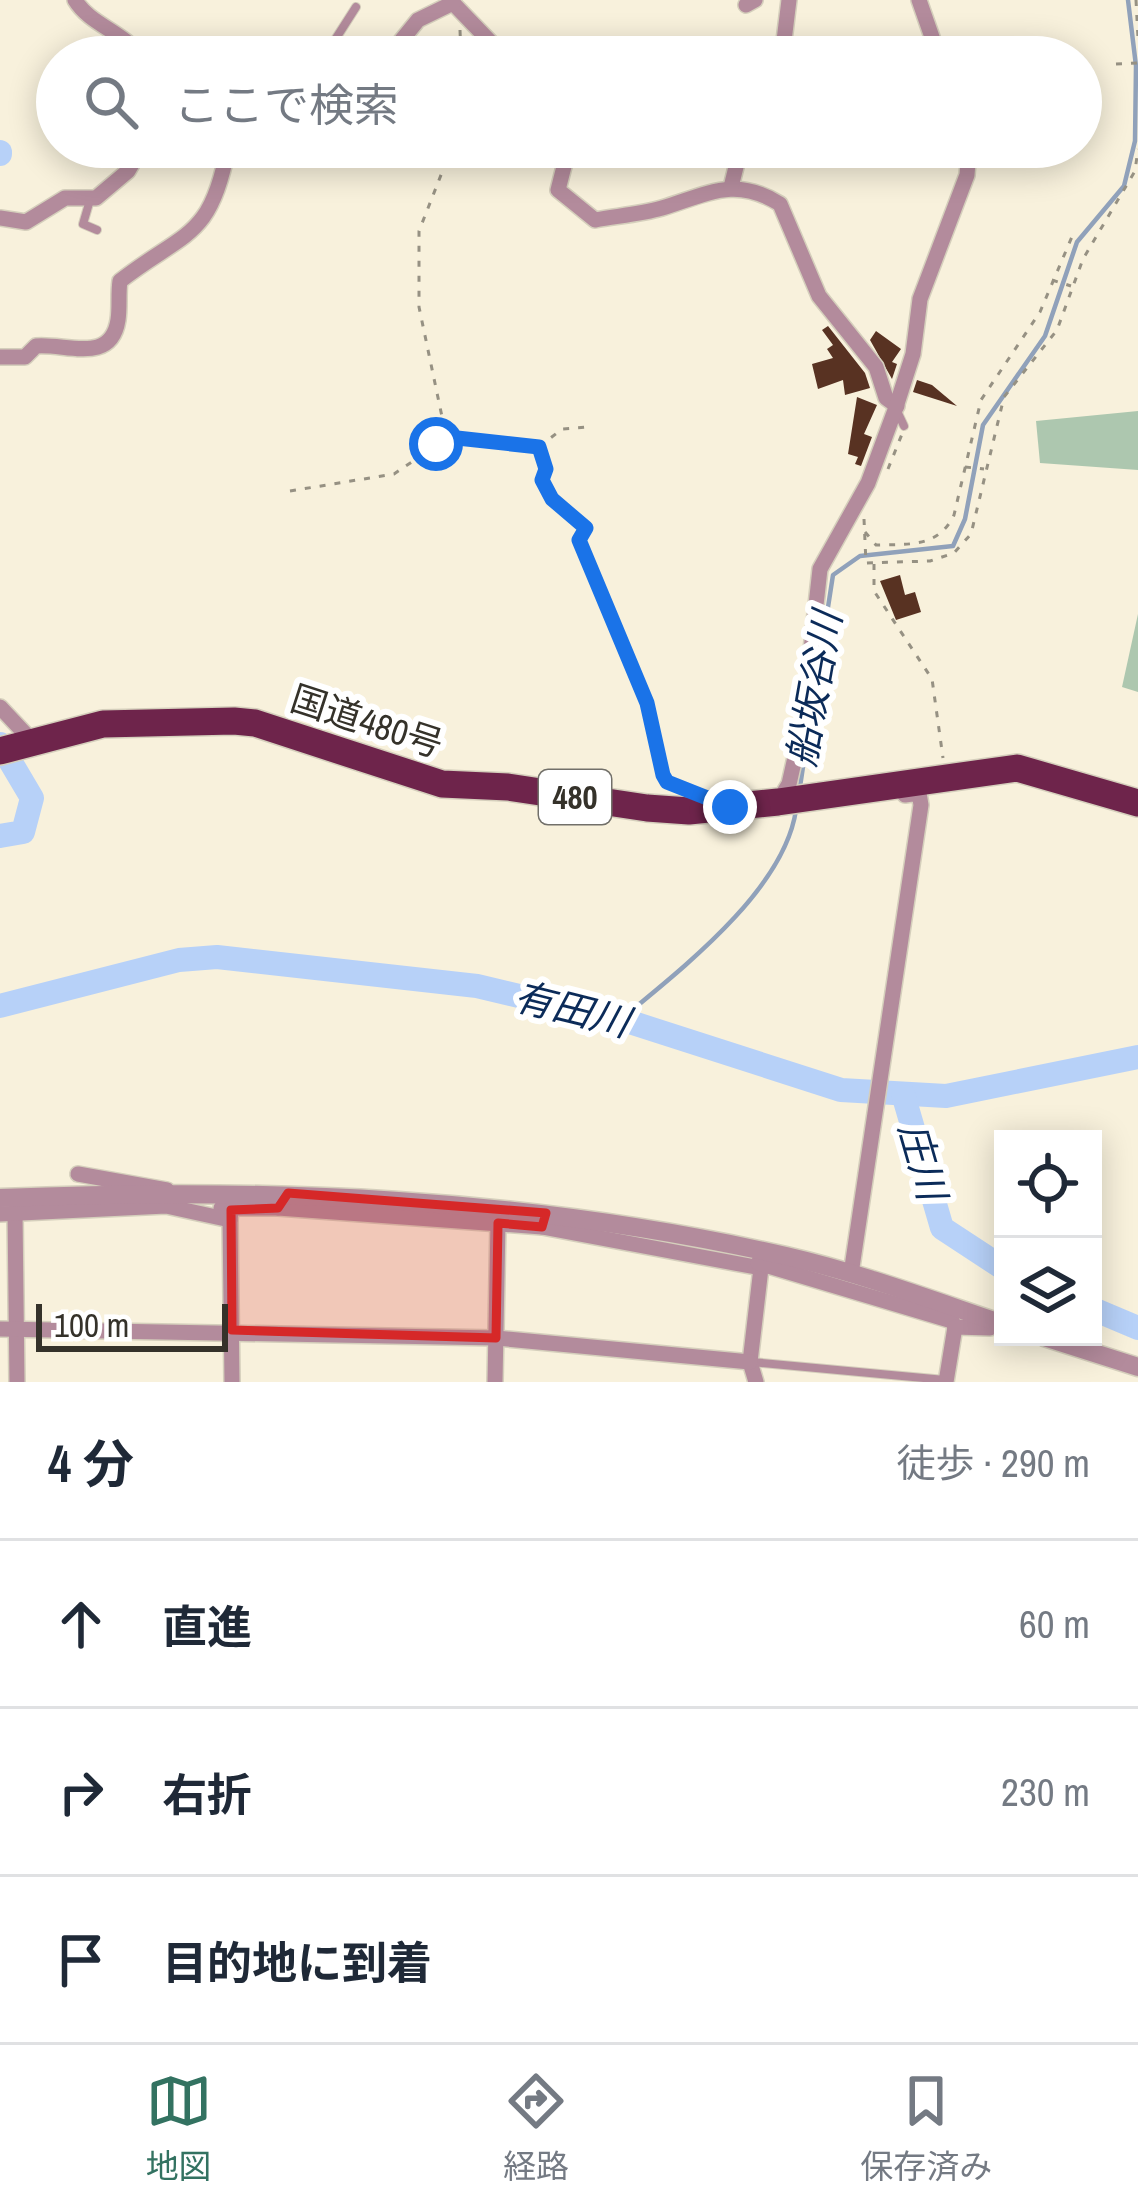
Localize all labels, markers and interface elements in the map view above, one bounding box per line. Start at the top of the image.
search box [36,36,1102,168]
icon: search [78,69,144,135]
text: ここで検索 [174,74,399,135]
route start [409,417,463,471]
water label: 船坂谷川 [775,604,854,770]
street label: 国道480号 [285,674,449,768]
road number: 480 [539,770,611,824]
route end [703,780,757,834]
water label: 有田川 [509,970,639,1049]
water label: 庄川 [887,1116,960,1209]
map controls [994,1130,1102,1346]
button: locate [994,1130,1102,1238]
button: layers [994,1238,1102,1346]
scale bar [36,1298,228,1351]
text: 100 m [54,1303,129,1347]
text: 4 分 [48,1429,134,1498]
text: 徒歩 · 290 m [896,1437,1090,1489]
icon: ahead [48,1591,114,1657]
text: 直進 [162,1596,252,1657]
text: 60 m [1019,1598,1090,1650]
icon: right [48,1759,114,1825]
text: 右折 [162,1764,252,1825]
text: 230 m [1001,1766,1090,1818]
icon: arrive [48,1927,114,1993]
text: 目的地に到着 [162,1932,432,1993]
tab: 地図 [146,2068,212,2188]
tab: 経路 [503,2068,569,2188]
tab: 保存済み [860,2068,992,2188]

